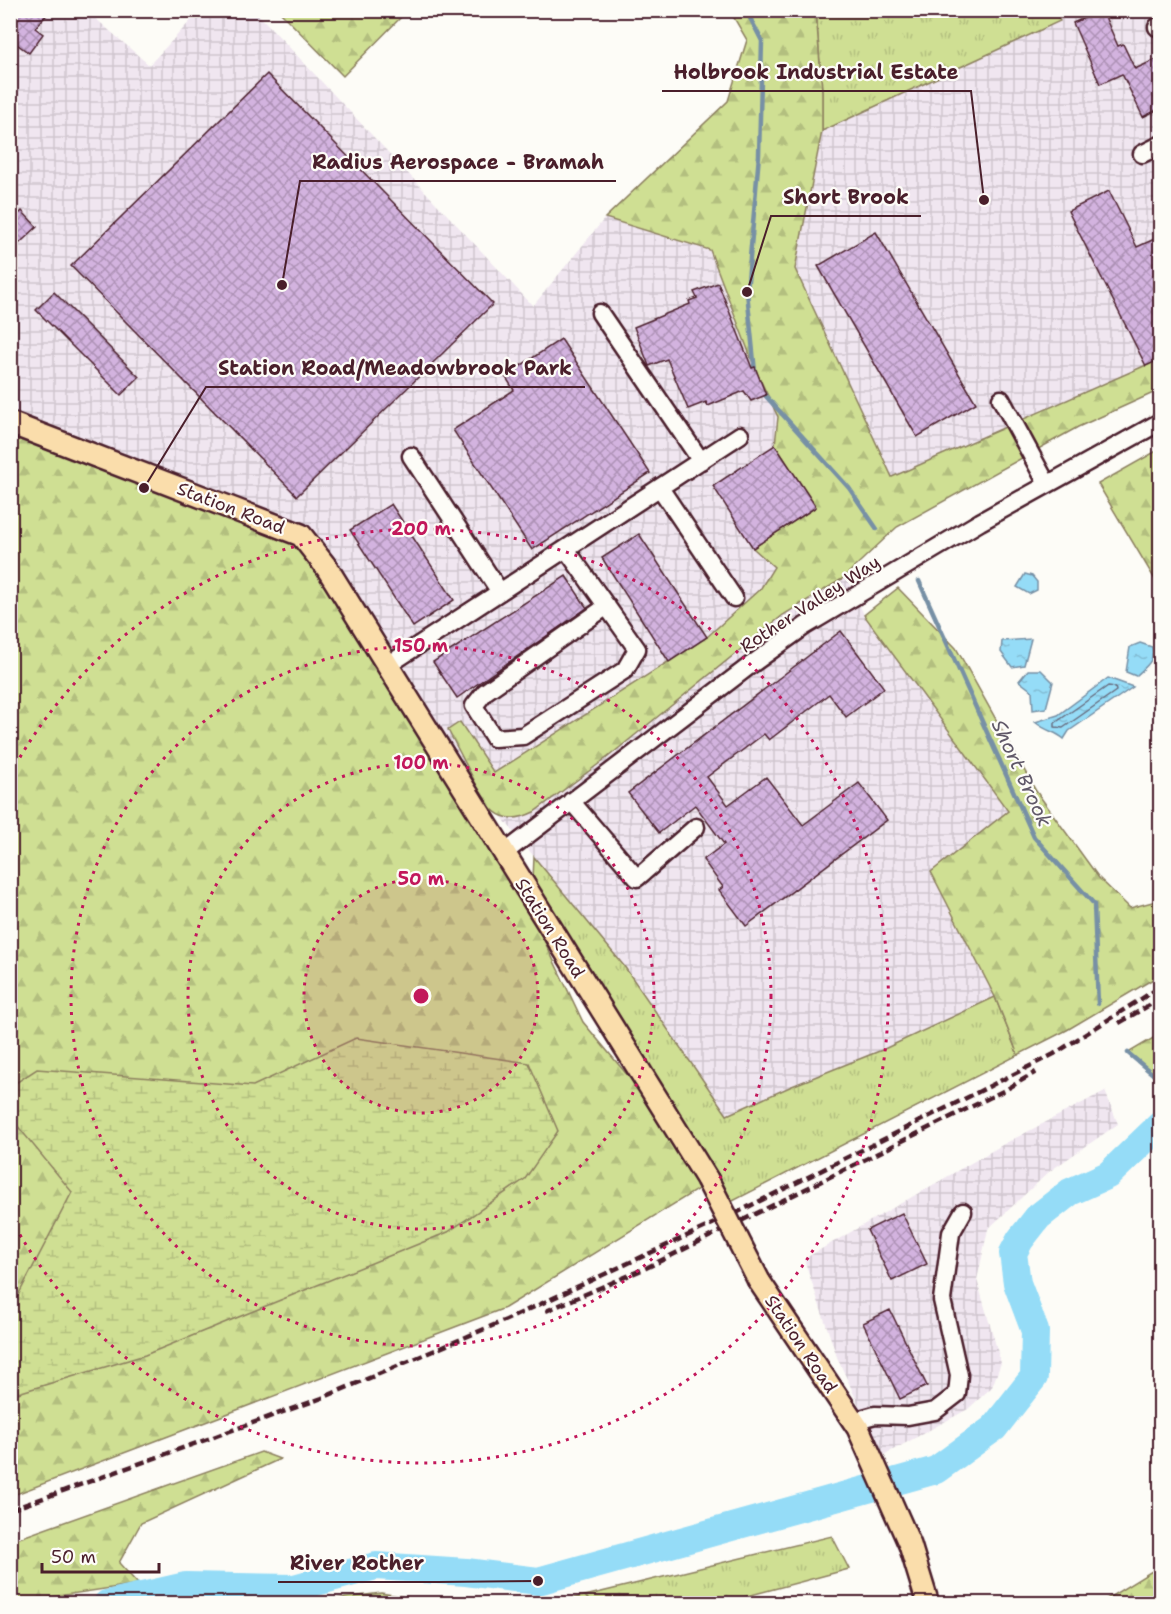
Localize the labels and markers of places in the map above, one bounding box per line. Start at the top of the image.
callout: Holbrook Industrial Estate [662,53,971,91]
callout: Radius Aerospace - Bramah [300,143,616,181]
callout: Short Brook [771,178,921,216]
callout: Station Road/Meadowbrook Park [206,349,585,387]
centre of rings [411,986,431,1006]
callout: River Rother [278,1544,437,1582]

